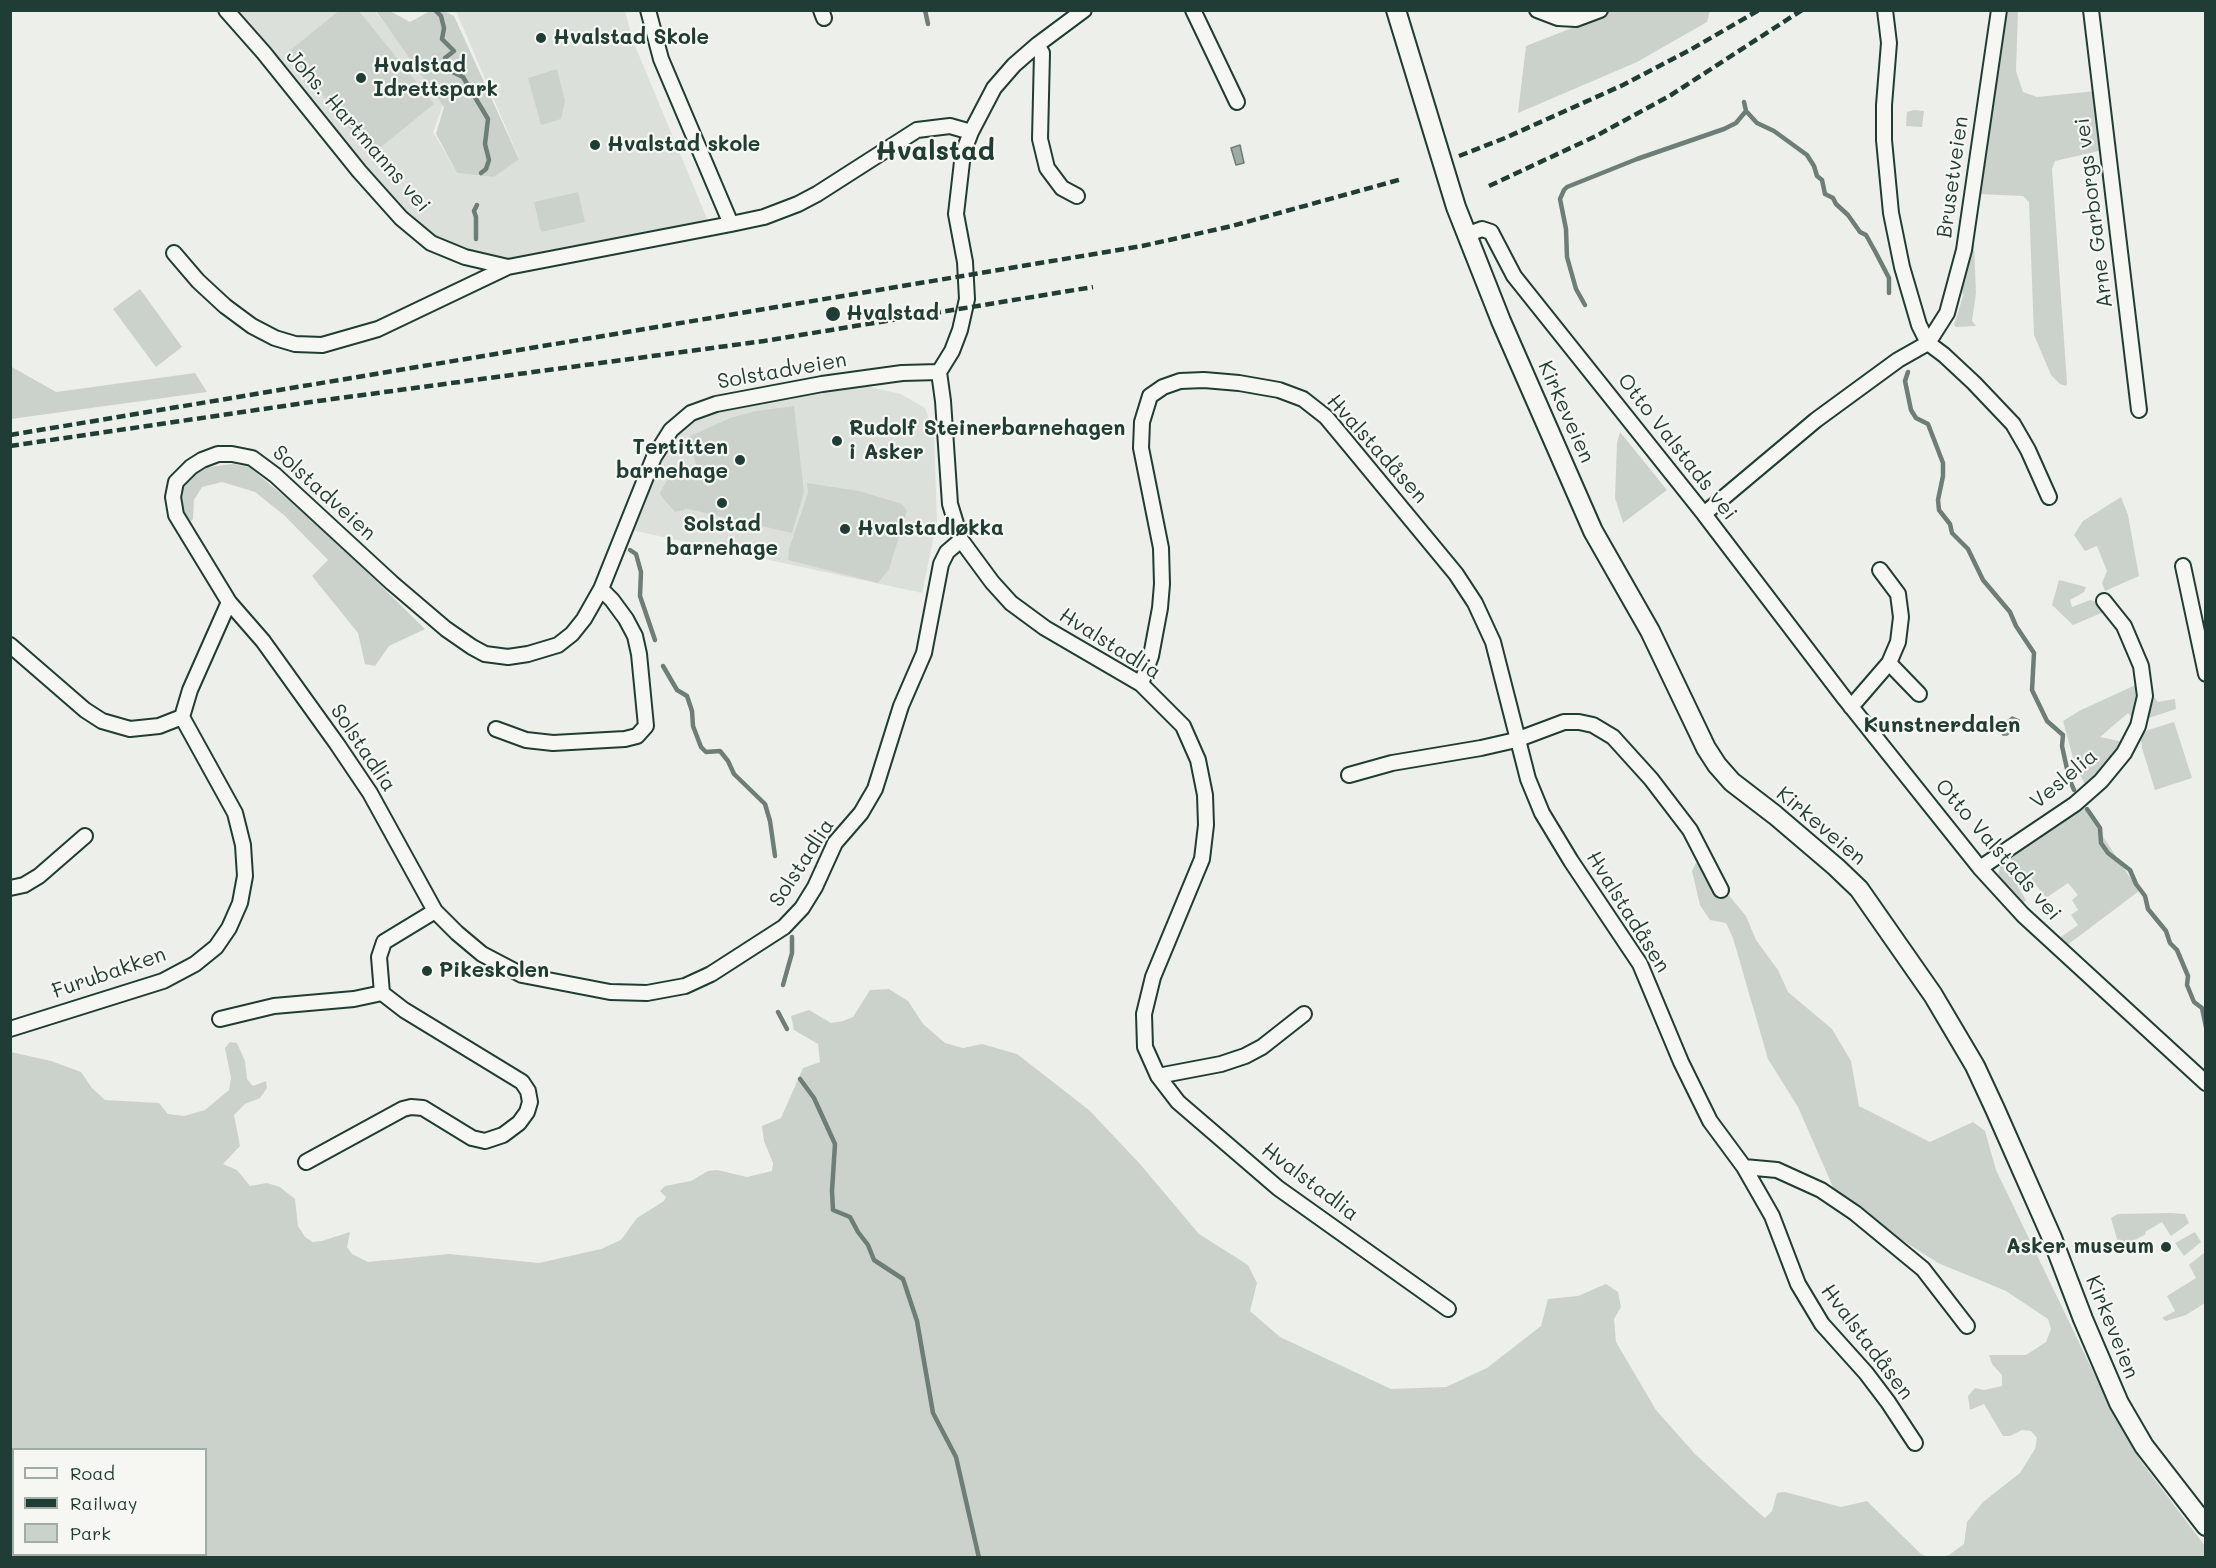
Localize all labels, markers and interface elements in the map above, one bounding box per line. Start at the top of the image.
place label: Hvalstad Skole [553,25,709,51]
marker: Hvalstad Skole [534,31,548,45]
street label: Johs. Hartmanns vei [280,44,436,218]
place label: Hvalstad Idrettspark [373,53,498,103]
marker: Hvalstad Idrettspark [354,71,368,85]
street label: Brusetveien [1932,115,1974,239]
street label: Arne Garborgs vei [2070,116,2118,310]
place label: Hvalstad skole [607,132,760,158]
district label: Hvalstad [875,136,995,168]
marker: Hvalstad skole [588,138,602,152]
place label: Hvalstad [846,301,939,327]
marker: Hvalstad [824,305,842,323]
street label: Solstadveien [716,347,848,395]
street label: Kirkeveien [1532,357,1600,467]
street label: Otto Valstads vei [1612,369,1742,525]
street label: Hvalstadåsen [1321,389,1433,509]
place label: Rudolf Steinerbarnehagen i Asker [849,416,1125,466]
marker: Rudolf Steinerbarnehagen i Asker [830,434,844,448]
place label: Tertitten barnehage [616,435,728,485]
street label: Solstadveien [267,440,381,546]
marker: Tertitten barnehage [733,453,747,467]
marker: Solstad barnehage [715,496,729,510]
place label: Solstad barnehage [666,512,778,562]
place label: Hvalstadløkka [857,516,1004,542]
marker: Hvalstadløkka [838,522,852,536]
street label: Hvalstadlia [1055,603,1165,685]
street label: Solstadlia [325,699,401,797]
district label: Kunstnerdalen [1864,712,2020,738]
street label: Veslelia [2025,744,2103,814]
street label: Otto Valstads vei [1930,774,2066,926]
street label: Kirkeveien [1771,781,1871,871]
street label: Solstadlia [764,814,840,912]
street label: Hvalstadåsen [1581,847,1675,977]
street label: Furubakken [49,942,169,1004]
place label: Pikeskolen [439,958,549,984]
marker: Pikeskolen [420,964,434,978]
street label: Hvalstadlia [1256,1137,1364,1227]
place label: Asker museum [2006,1234,2154,1260]
marker: Asker museum [2159,1240,2173,1254]
street label: Kirkeveien [2080,1272,2144,1382]
street label: Hvalstadåsen [1815,1279,1919,1405]
legend [12,1448,207,1556]
text: Road [70,1461,115,1485]
text: Railway [70,1491,137,1515]
text: Park [70,1521,111,1545]

